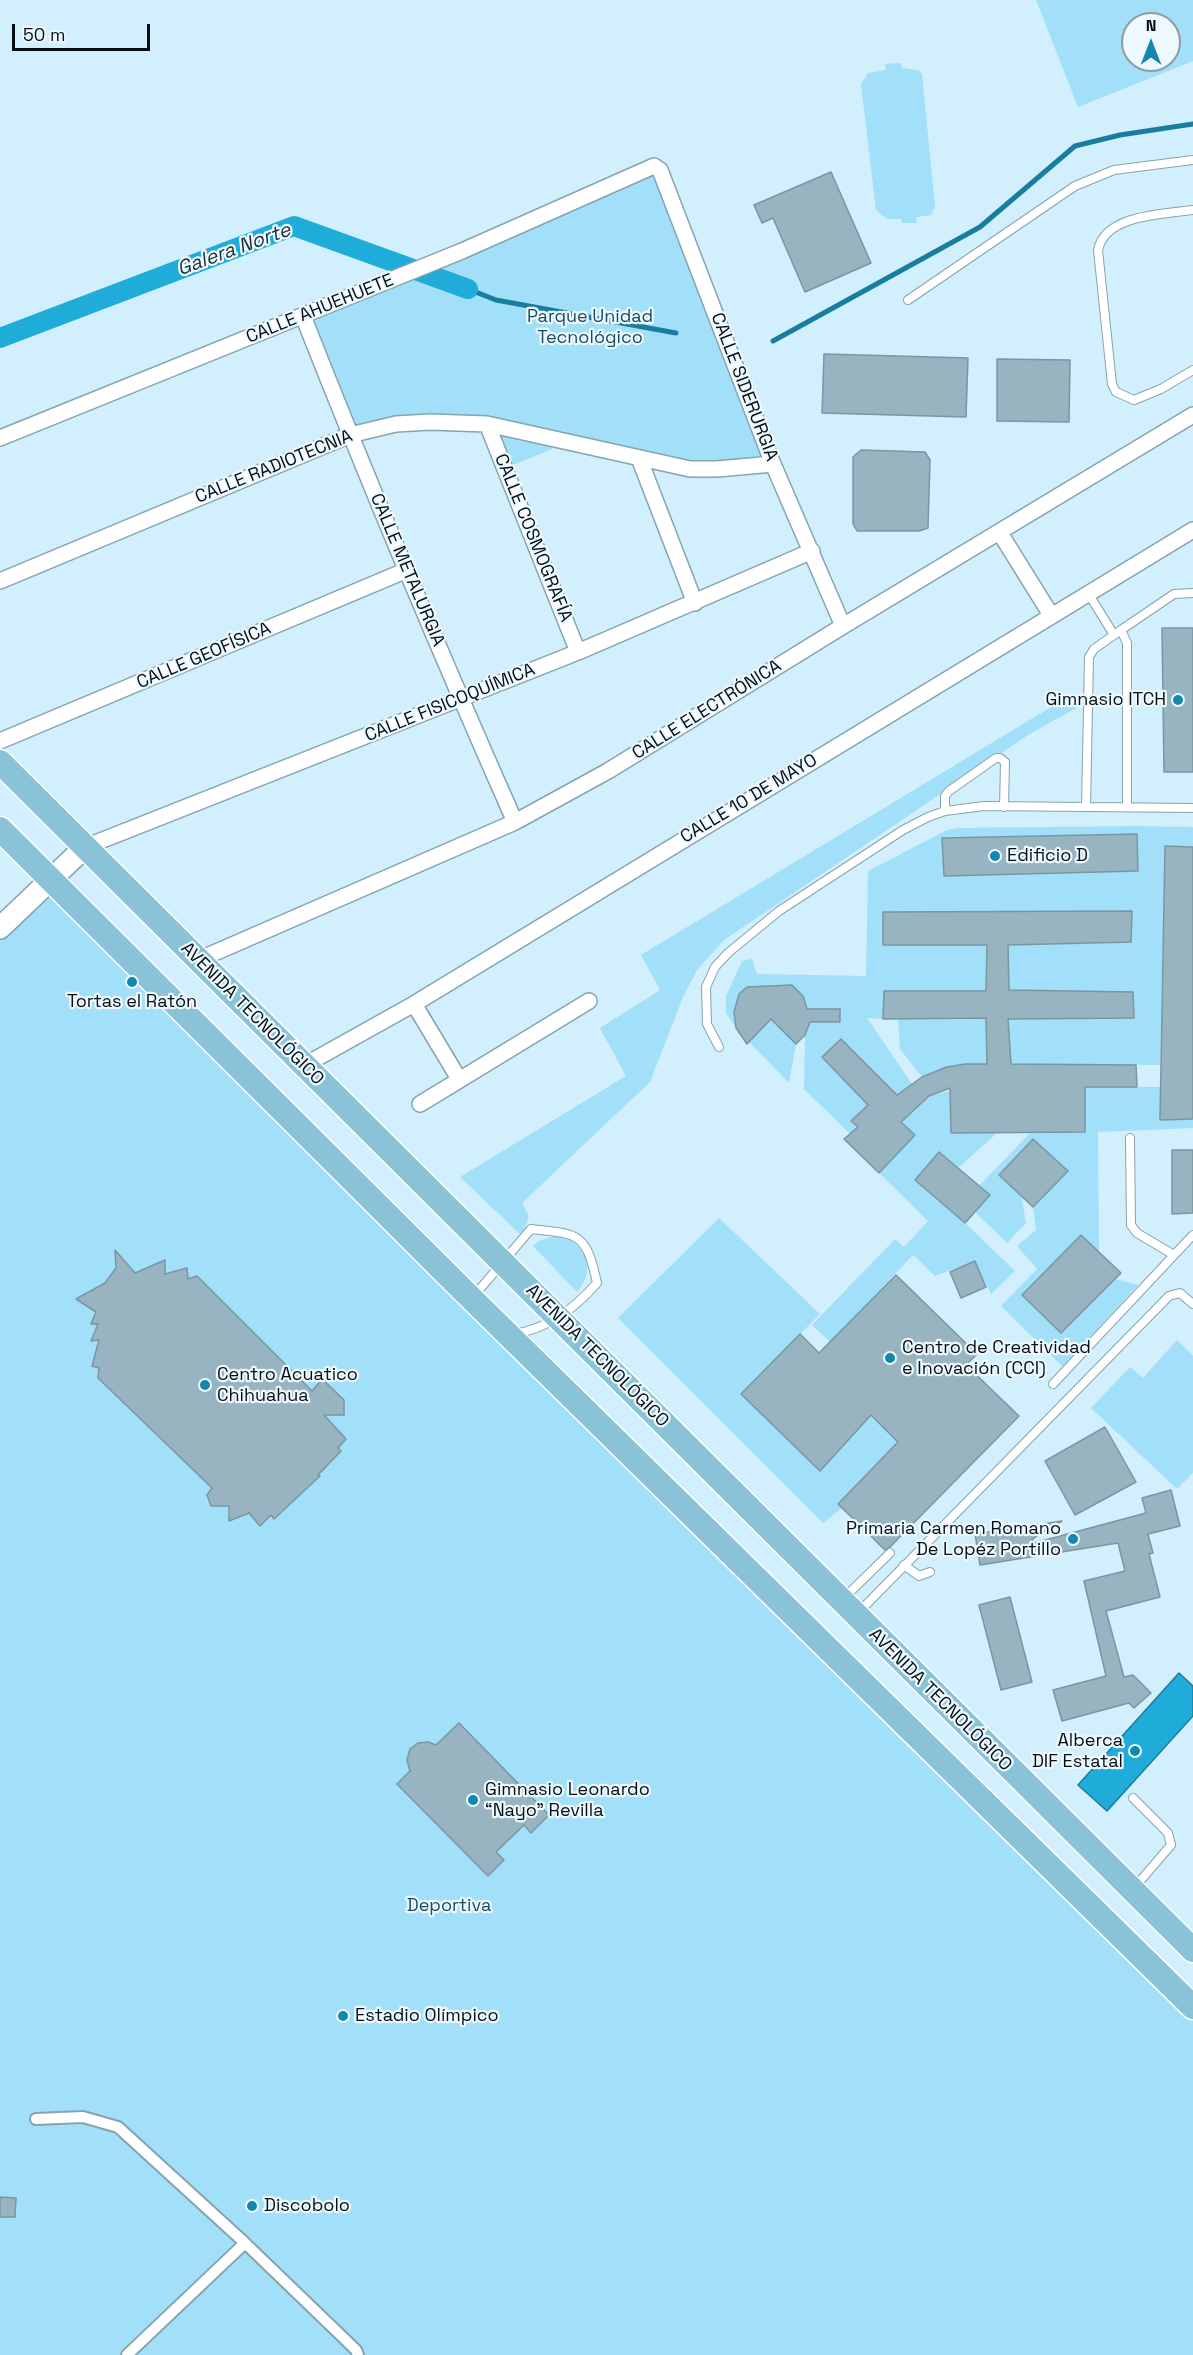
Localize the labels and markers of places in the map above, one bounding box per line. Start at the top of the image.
place label: Gimnasio ITCH [1045,689,1166,711]
marker: Gimnasio ITCH [1171,693,1185,707]
place label: Edificio D [1007,845,1088,867]
marker: Edificio D [988,849,1002,863]
marker: Tortas el Ratón [125,975,139,989]
place label: Tortas el Ratón [67,991,197,1013]
place label: Centro de Creatividad e Inovación (CCI) [902,1337,1091,1380]
marker: Centro de Creatividad e Inovación (CCI) [883,1351,897,1365]
place label: Centro Acuatico Chihuahua [217,1364,358,1406]
marker: Centro Acuatico Chihuahua [198,1378,212,1392]
place label: Primaria Carmen Romano De Lopéz Portillo [846,1518,1061,1561]
marker: Primaria Carmen Romano De Lopéz Portillo [1066,1532,1080,1546]
place label: Alberca DIF Estatal [1032,1730,1123,1772]
marker: Alberca DIF Estatal [1128,1744,1142,1758]
place label: Gimnasio Leonardo “Nayo” Revilla [485,1779,650,1822]
marker: Gimnasio Leonardo “Nayo” Revilla [466,1793,480,1807]
place label: Estadio Olímpico [355,2005,499,2027]
marker: Estadio Olímpico [336,2009,350,2023]
place label: Discobolo [264,2195,350,2217]
marker: Discobolo [245,2199,259,2213]

